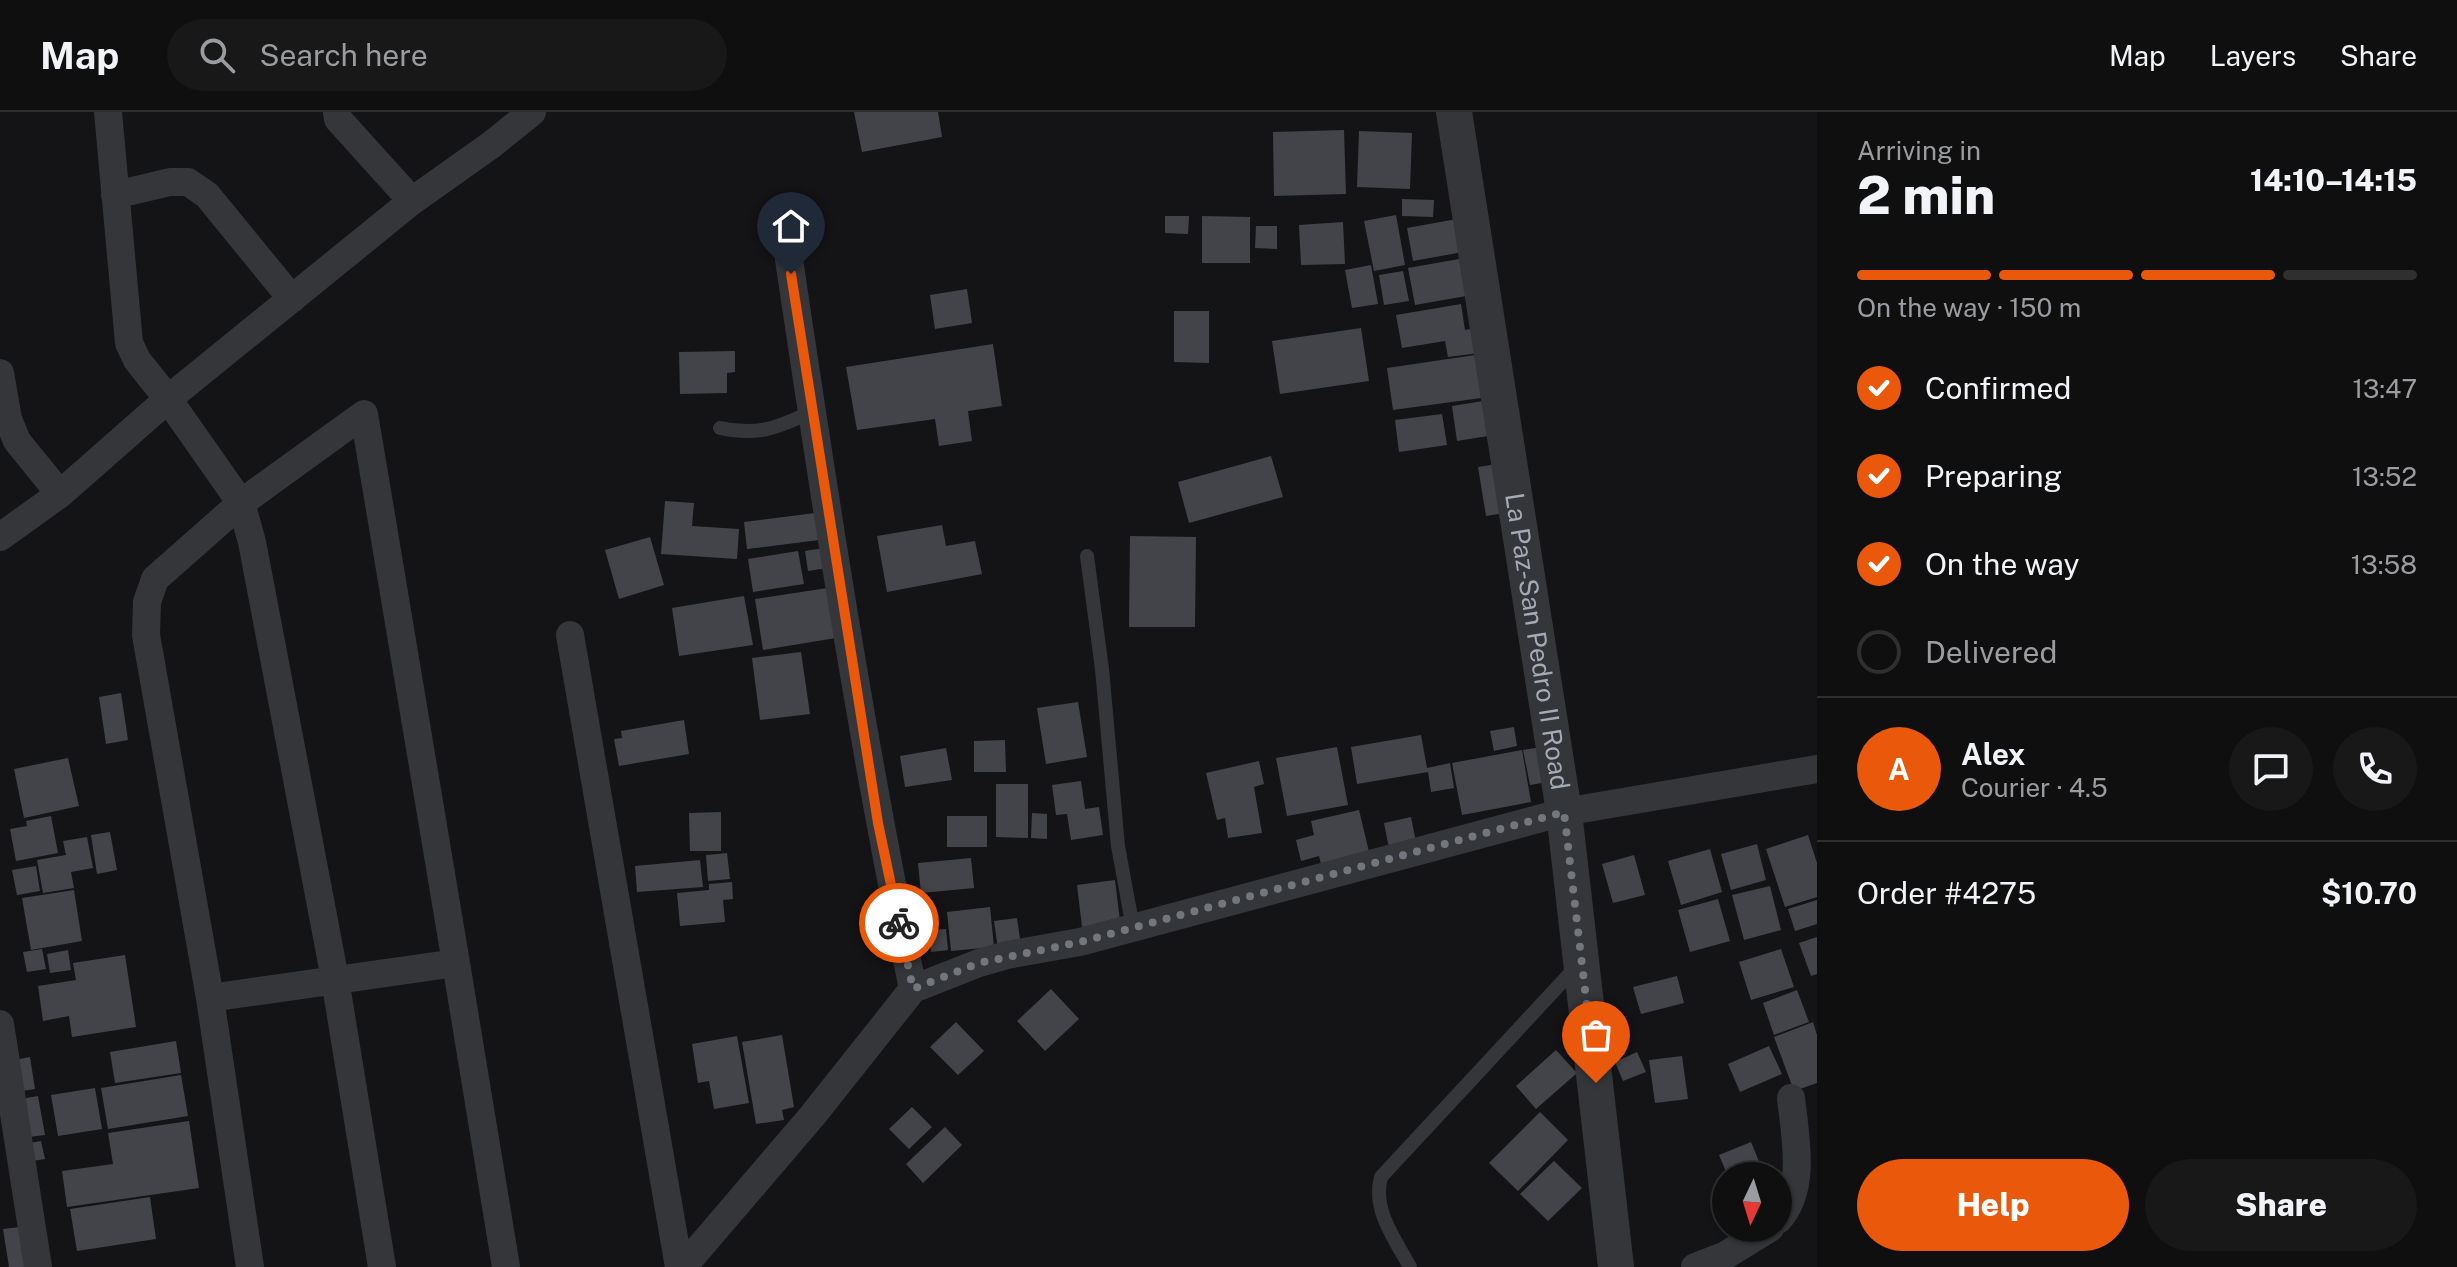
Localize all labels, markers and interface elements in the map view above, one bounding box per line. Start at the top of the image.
search box [167,19,727,91]
text: Map [40,33,119,78]
icon: search [195,33,239,77]
text: Search here [259,37,428,73]
text: Map [2109,39,2166,72]
text: Layers [2210,39,2296,72]
text: Share [2340,39,2417,72]
text: Arriving in [1857,135,1981,166]
text: 14:10–14:15 [2250,162,2417,198]
text: 2 min [1857,165,1995,226]
pin [757,192,825,274]
icon: home [769,204,813,248]
text: On the way · 150 m [1857,292,2081,323]
icon: check [1857,366,1901,410]
text: Confirmed [1925,370,2071,406]
text: 13:47 [2352,373,2417,404]
icon: check [1857,454,1901,498]
text: Preparing [1925,458,2062,494]
text: 13:52 [2352,461,2417,492]
street label: La Paz-San Pedro II Road [1499,491,1576,792]
icon: check [1857,542,1901,586]
text: On the way [1925,546,2079,582]
text: 13:58 [2351,549,2417,580]
text: Delivered [1925,634,2057,670]
button: chat [2229,727,2313,811]
button: phone [2333,727,2417,811]
text: Alex [1961,736,2025,772]
text: A [1888,751,1910,787]
text: Courier · 4.5 [1961,772,2108,803]
text: Order #4275 [1857,875,2036,911]
text: $10.70 [2321,875,2417,911]
courier [859,883,939,963]
icon: bike [877,901,921,945]
pin [1562,1001,1630,1083]
icon: bag [1574,1013,1618,1057]
button: Help [1857,1159,2129,1251]
button: Share [2145,1159,2417,1251]
north arrow [1712,1162,1792,1242]
map controls [1712,1162,1792,1242]

